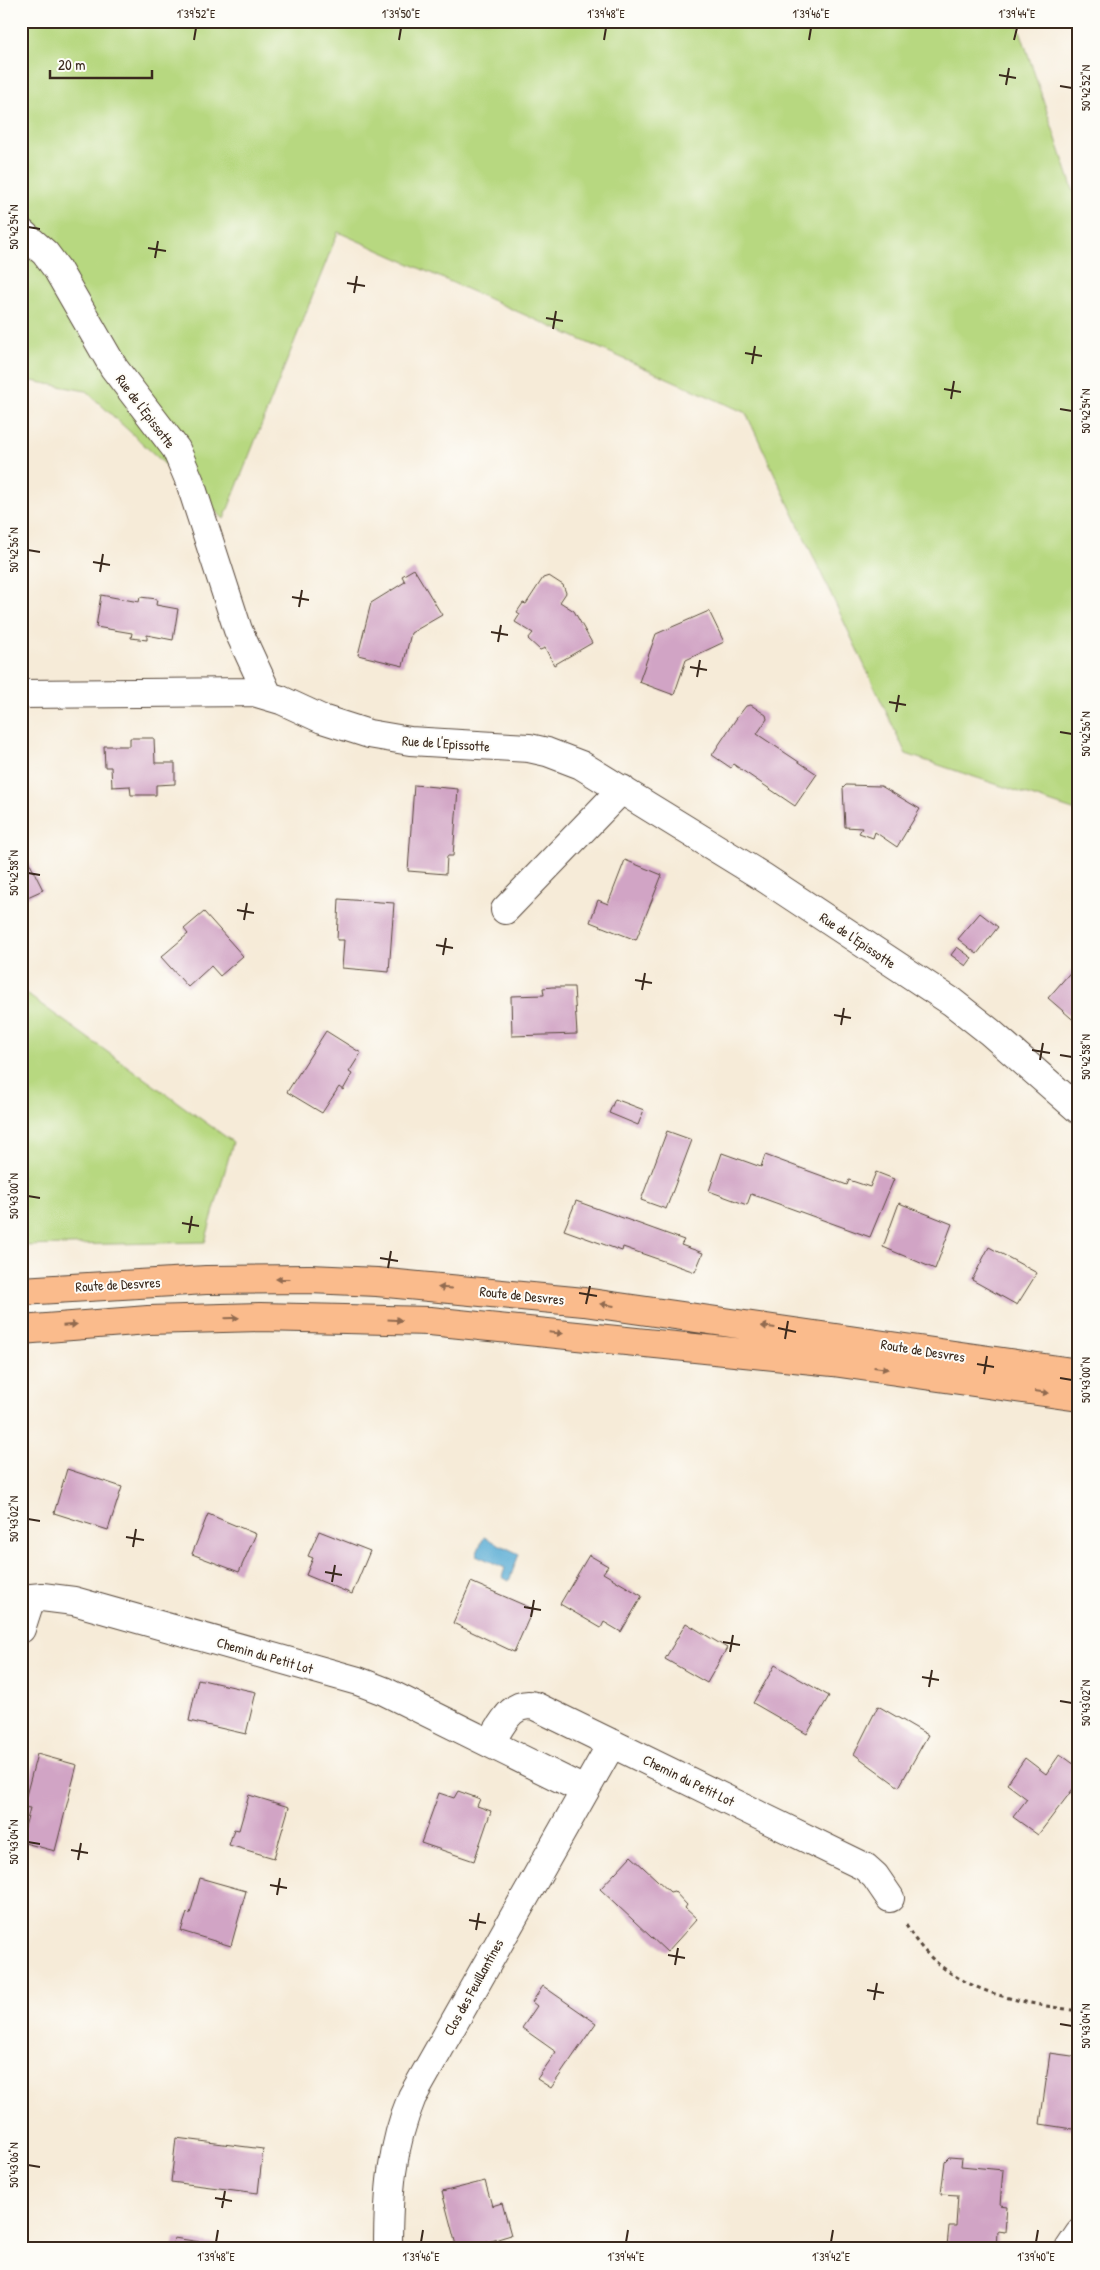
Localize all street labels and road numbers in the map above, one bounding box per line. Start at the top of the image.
street label: Rue de l'Epissotte [111,370,180,453]
street label: Rue de l'Epissotte [401,730,491,757]
street label: Rue de l'Epissotte [816,908,900,974]
street label: Route de Desvres [75,1272,161,1296]
street label: Route de Desvres [479,1281,565,1309]
street label: Route de Desvres [880,1334,966,1366]
street label: Chemin du Petit Lot [215,1632,316,1678]
street label: Chemin du Petit Lot [640,1750,738,1810]
street label: Clos des Feuillantines [439,1935,507,2039]

